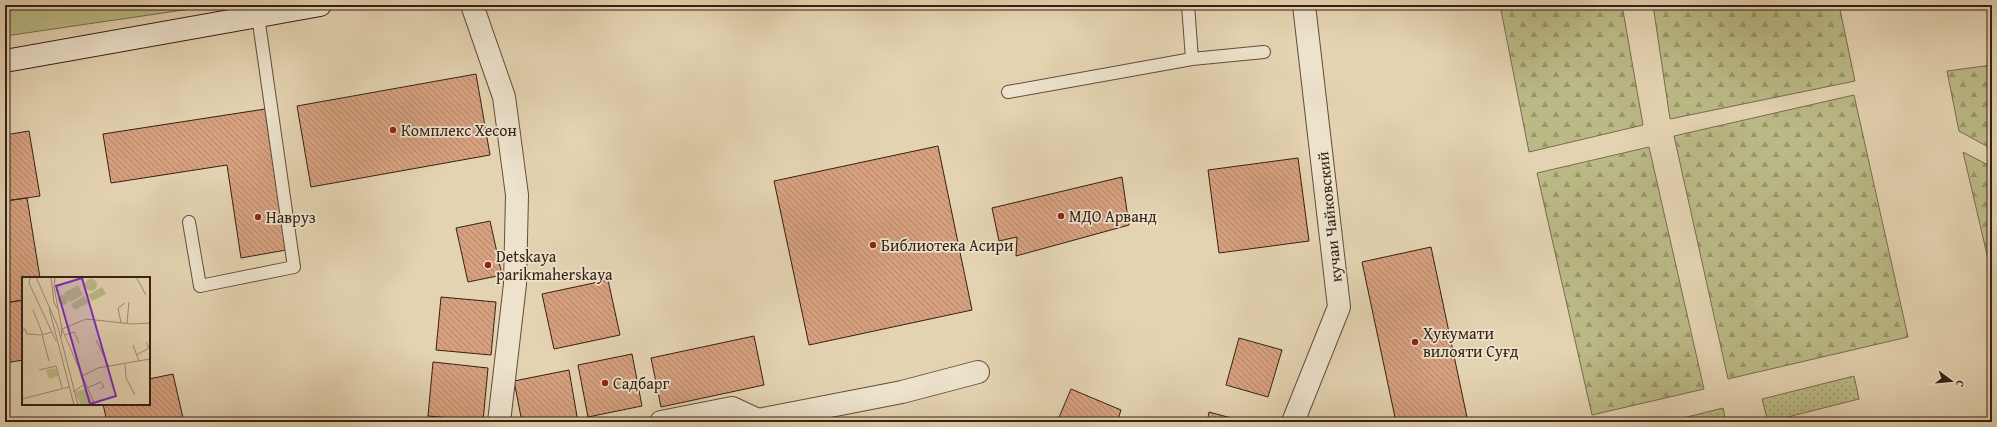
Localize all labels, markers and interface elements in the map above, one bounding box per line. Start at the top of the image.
place label: Комплекс Хесон [401,118,517,142]
marker: Комплекс Хесон [388,125,398,135]
street label: кучаи Чайковский [1310,150,1348,284]
place label: МДО Арванд [1069,204,1157,228]
place label: Навруз [266,205,316,229]
marker: МДО Арванд [1056,211,1066,221]
marker: Навруз [253,212,263,222]
place label: Библиотека Асири [881,233,1014,257]
marker: Библиотека Асири [868,240,878,250]
place label: Detskaya parikmaherskaya [496,244,613,286]
marker: Detskaya parikmaherskaya [483,260,493,270]
inset map [22,277,150,405]
place label: Ҳукумати вилояти Суғд [1423,321,1519,363]
marker: Ҳукумати вилояти Суғд [1410,337,1420,347]
north arrow [1931,361,1971,401]
place label: Садбарг [613,371,669,395]
marker: Садбарг [600,378,610,388]
text: С [1952,379,1969,389]

